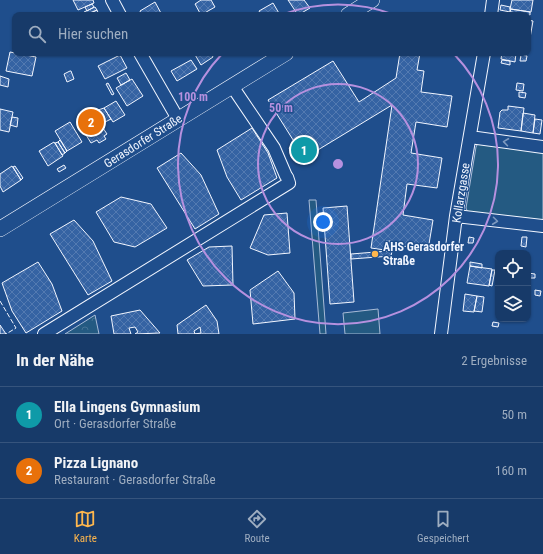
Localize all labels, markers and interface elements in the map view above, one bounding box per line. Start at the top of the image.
search box [12,12,531,56]
icon: search [26,23,48,45]
text: Hier suchen [58,25,128,43]
text: 100 m [178,90,208,104]
text: 50 m [269,101,293,115]
pin: 2 [78,107,104,137]
street label: Gerasdorfer Straße [101,111,185,171]
pin: 1 [291,135,317,165]
one-way arrow [503,138,509,147]
centre of rings [331,157,345,171]
street label: Kollarzgasse [449,162,473,224]
your location [313,212,333,232]
one-way arrow [492,216,498,225]
place label: AHS Gerasdorfer Straße [383,240,464,268]
marker: AHS Gerasdorfer Straße [370,249,380,259]
map controls [495,250,531,322]
button: locate [495,250,531,286]
button: layers [495,286,531,322]
text: In der Nähe [16,350,94,370]
text: 2 Ergebnisse [461,353,527,368]
text: Ella Lingens Gymnasium [54,398,200,416]
text: 1 [26,407,32,422]
text: 50 m [501,407,527,422]
text: Ort · Gerasdorfer Straße [54,416,176,431]
text: Pizza Lignano [54,454,138,472]
text: 2 [26,463,32,478]
text: 160 m [495,463,527,478]
text: Restaurant · Gerasdorfer Straße [54,472,216,487]
tab: Karte [74,508,97,545]
tab: Route [244,508,270,545]
tab: Gespeichert [417,508,469,545]

